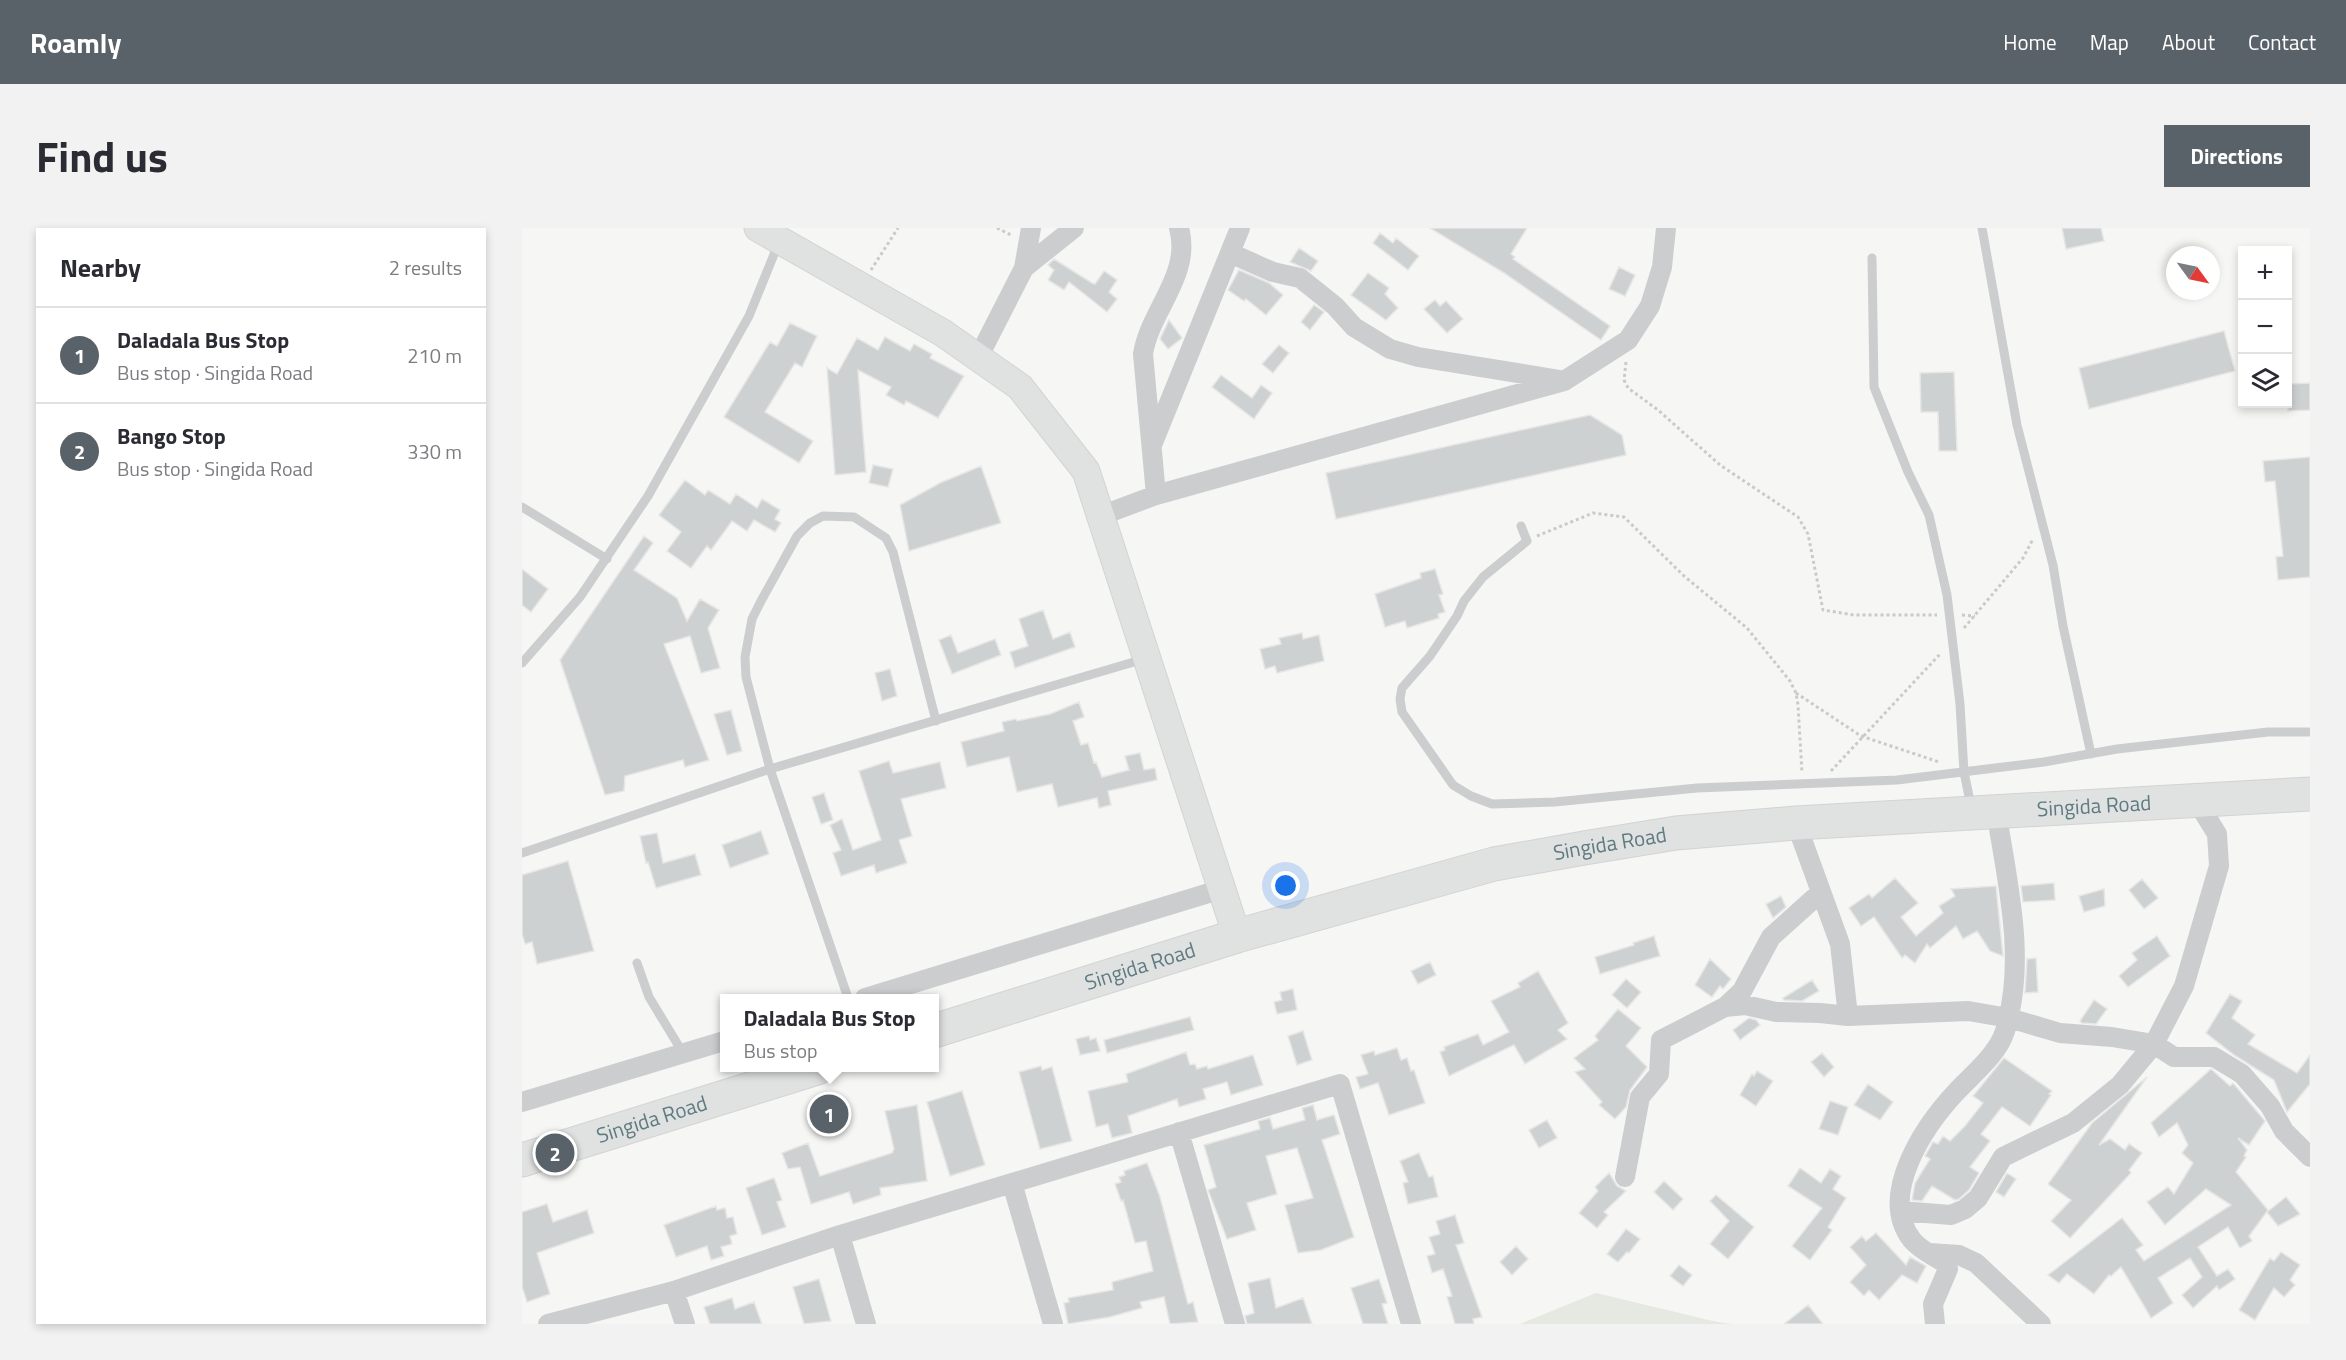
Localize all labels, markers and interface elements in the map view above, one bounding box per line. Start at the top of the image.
text: Roamly [30,21,121,64]
text: Home [2003,26,2057,58]
text: Map [2090,26,2129,58]
text: About [2162,26,2215,58]
text: Contact [2248,26,2316,58]
text: Find us [36,124,168,188]
button: Directions [2164,125,2310,187]
north arrow [2166,246,2220,300]
map controls [2238,246,2292,408]
button: + [2238,246,2292,300]
text: Nearby [60,248,141,287]
text: 2 results [389,252,462,283]
button: − [2238,300,2292,354]
text: Daladala Bus Stop [117,323,289,357]
text: 1 [74,340,85,371]
text: 210 m [407,340,462,371]
button: layers [2238,354,2292,408]
text: Bus stop · Singida Road [117,357,313,388]
text: Bango Stop [117,419,226,453]
text: 2 [74,436,85,467]
text: 330 m [407,436,462,467]
text: Bus stop · Singida Road [117,453,313,484]
street label: Singida Road [2036,786,2152,824]
street label: Singida Road [1550,818,1669,868]
your location [1271,871,1300,900]
street label: Singida Road [1080,933,1199,998]
popup [720,994,939,1072]
text: Daladala Bus Stop [743,1001,916,1035]
text: Bus stop [743,1035,817,1066]
street label: Singida Road [592,1086,711,1151]
pin: 1 [810,1092,848,1136]
pin: 2 [536,1130,574,1176]

